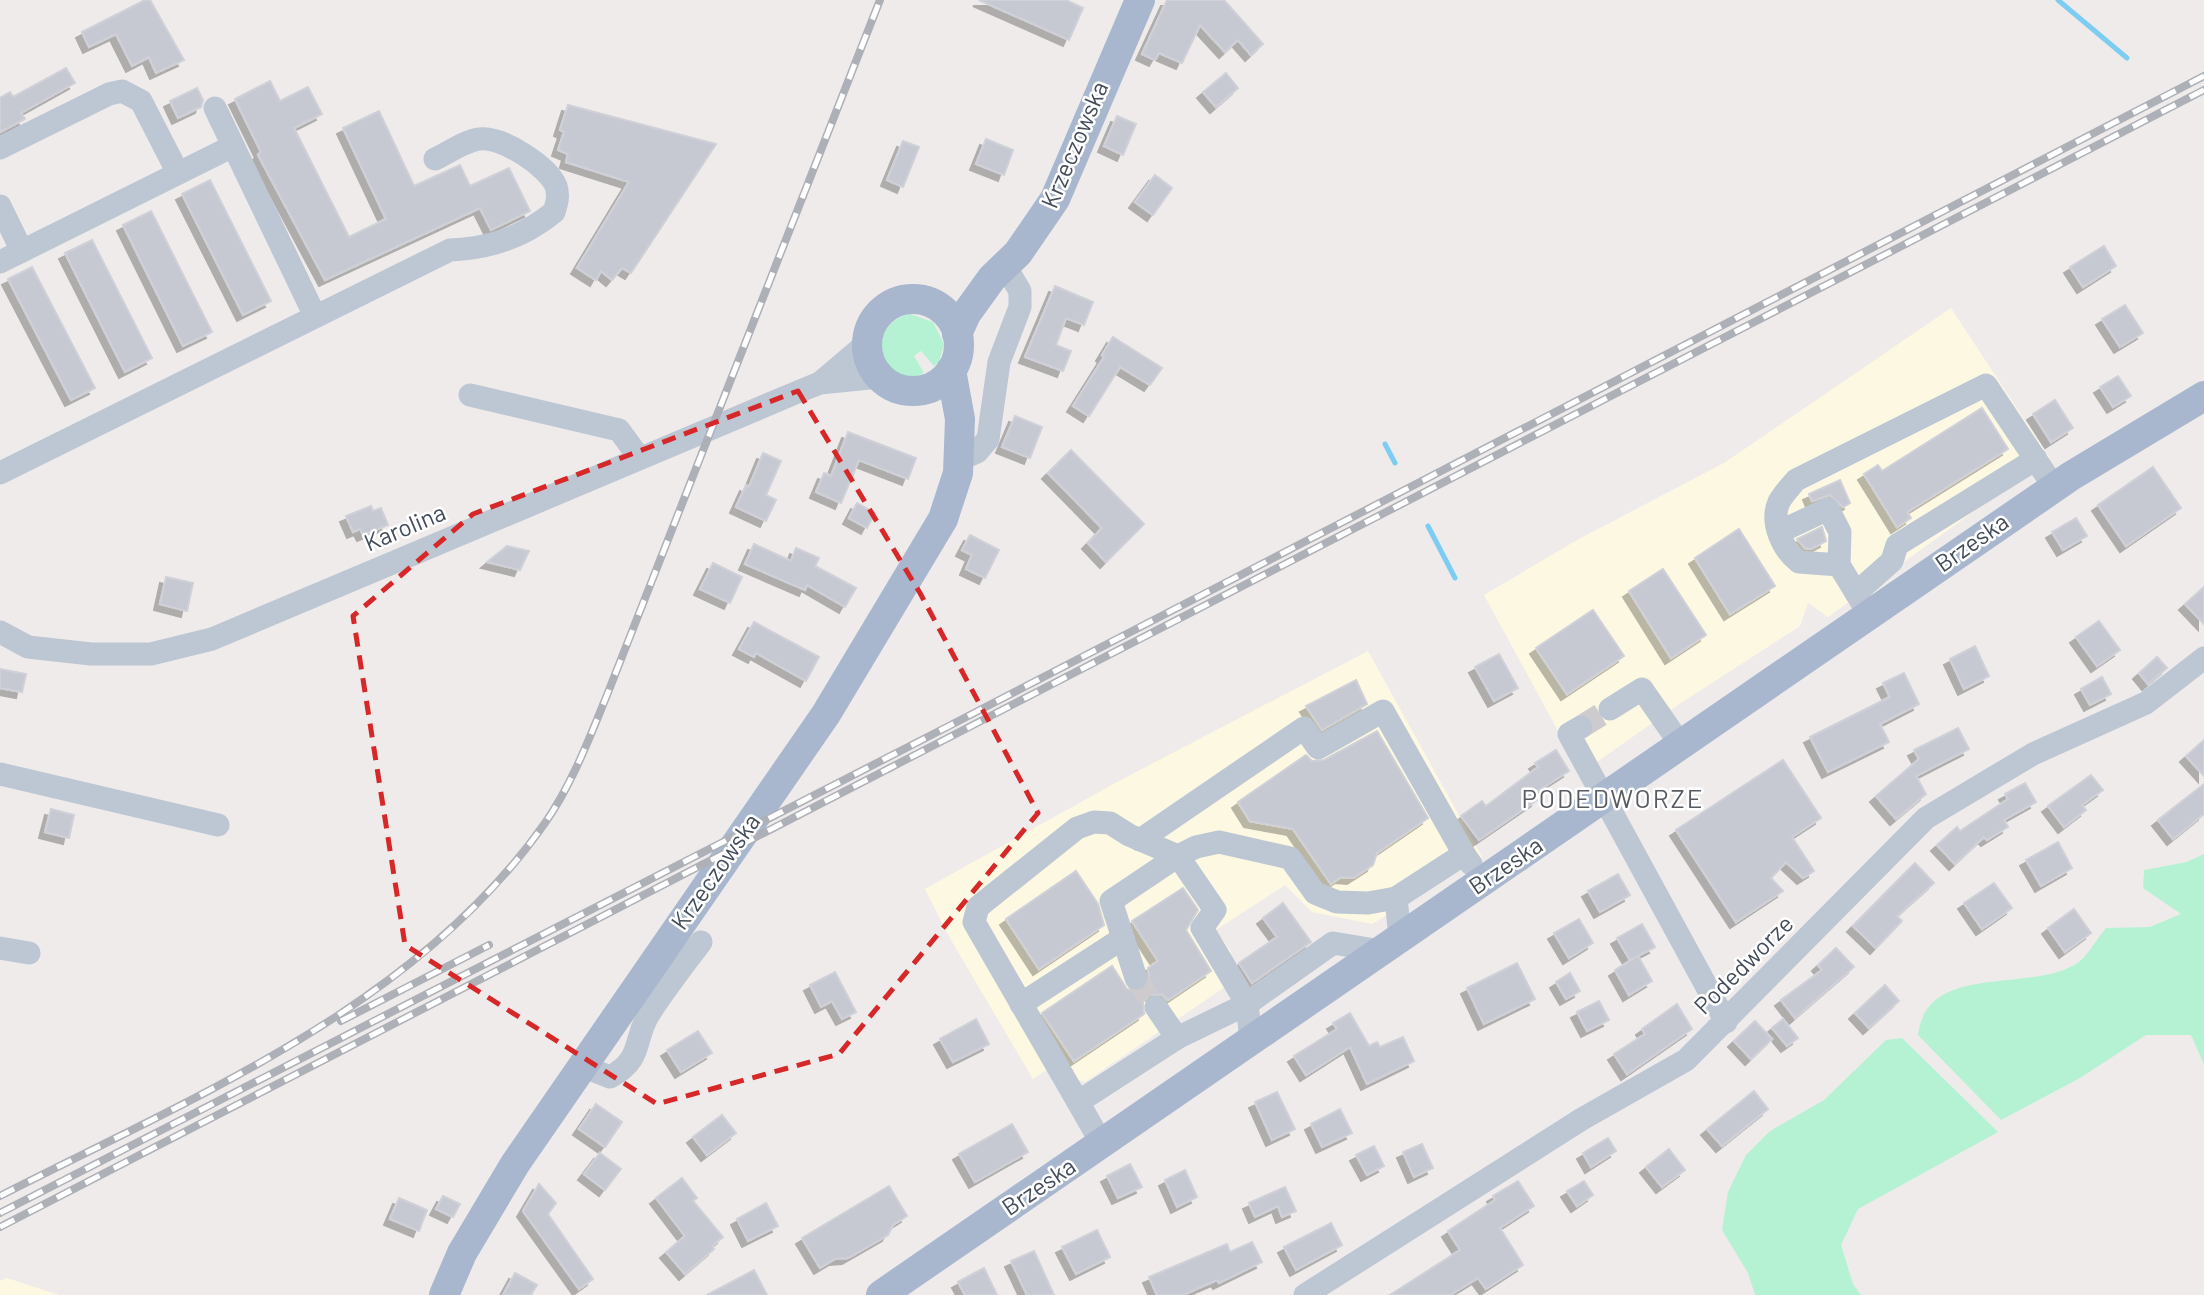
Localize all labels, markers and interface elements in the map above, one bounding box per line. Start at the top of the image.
street label: Krzeczowska [1034,77,1113,212]
street label: Karolina [359,497,449,557]
street label: Brzeska [1929,506,2013,577]
district label: PODEDWORZE [1521,782,1705,813]
street label: Krzeczowska [664,808,765,935]
street label: Brzeska [1463,830,1548,900]
street label: Podedworze [1687,908,1798,1019]
street label: Brzeska [996,1151,1081,1221]

